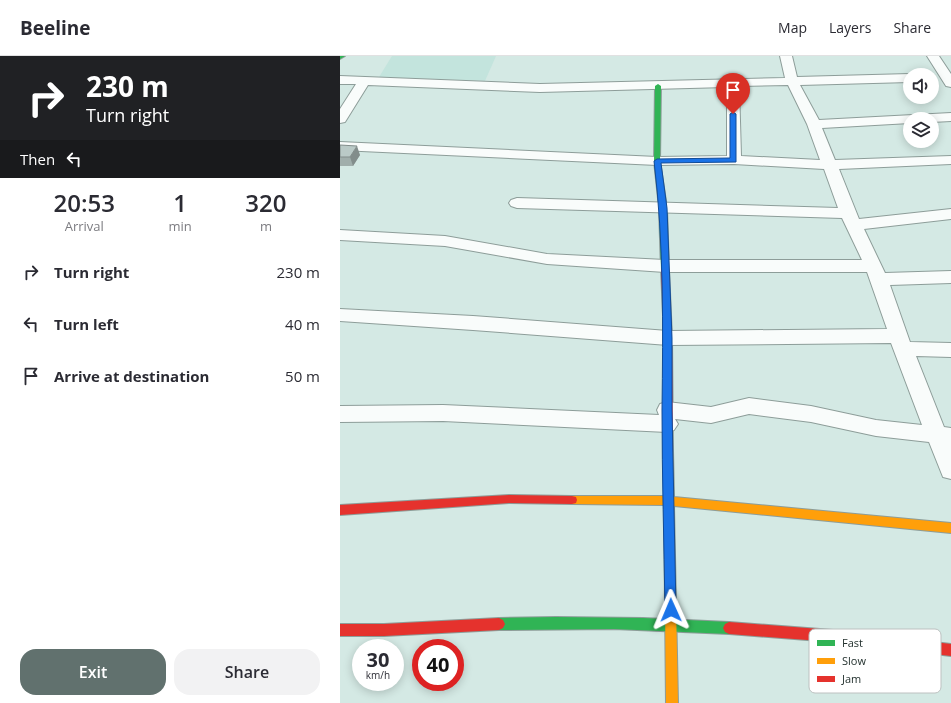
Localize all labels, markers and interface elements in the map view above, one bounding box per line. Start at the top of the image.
text: Beeline [20,15,91,41]
text: Map [778,18,807,37]
text: Layers [829,18,871,37]
text: Share [893,18,931,37]
text: 230 m [86,67,169,105]
map controls [903,68,939,148]
button: sound [903,68,939,104]
icon: right [20,72,72,124]
pin [716,73,750,114]
icon: arrive [722,79,744,101]
text: Turn right [86,103,169,127]
button: layers [903,112,939,148]
icon: left [63,148,85,170]
text: Then [20,149,55,169]
text: 20:53 [54,186,115,219]
text: 1 [173,186,187,219]
text: 320 [245,186,286,219]
text: Arrival [65,217,104,235]
text: min [169,217,192,235]
text: m [260,217,272,235]
icon: right [20,261,42,283]
text: Turn right [54,262,129,282]
text: 230 m [276,262,320,282]
icon: left [20,313,42,335]
text: Turn left [54,314,119,334]
text: 40 m [285,314,320,334]
icon: arrive [20,365,42,387]
text: Arrive at destination [54,366,209,386]
text: 50 m [285,366,320,386]
position arrow [650,589,692,631]
legend [809,629,941,693]
text: Fast [842,635,863,650]
speed limit sign: 40 [412,639,464,691]
text: 30 [367,646,389,673]
button: Exit [20,649,166,695]
button: Share [174,649,320,695]
text: Slow [842,653,866,668]
text: km/h [366,668,390,682]
text: Jam [841,671,861,686]

